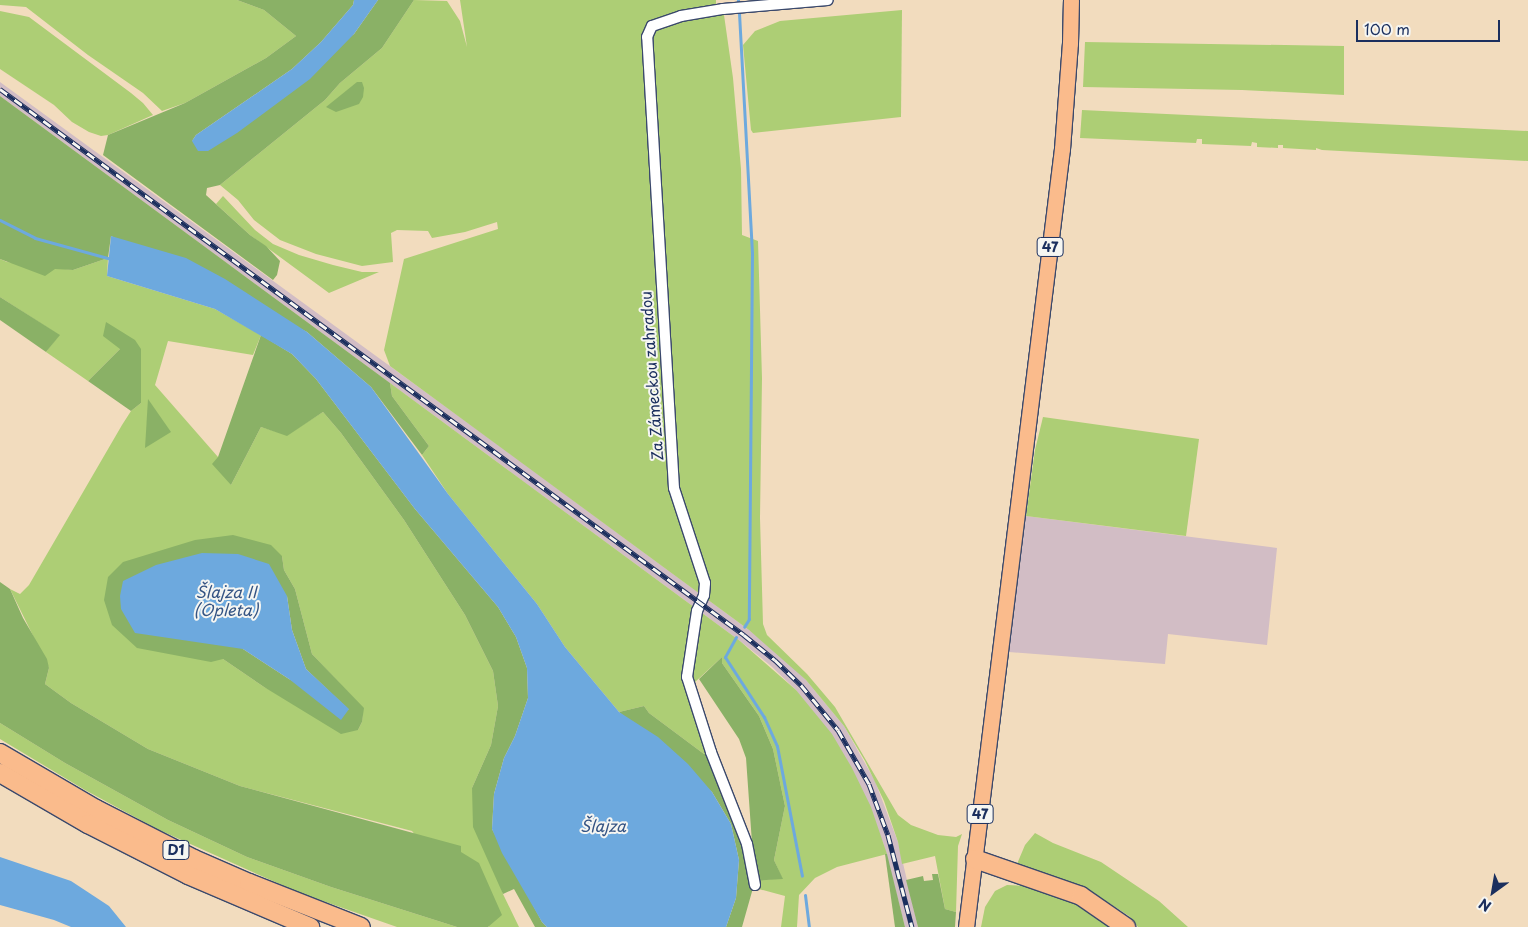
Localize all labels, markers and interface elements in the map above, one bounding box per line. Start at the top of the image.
scale bar [1358,10,1502,42]
text: 100 m [1364,17,1410,40]
road number: 47 [1036,236,1064,258]
street label: Za Zámeckou zahradou [636,291,666,461]
water label: Šlajza II (Opleta) [194,581,258,619]
road number: 47 [966,802,994,826]
water label: Šlajza [580,815,626,835]
road number: D1 [162,838,190,862]
north arrow [1468,867,1518,917]
text: N [1475,893,1495,917]

